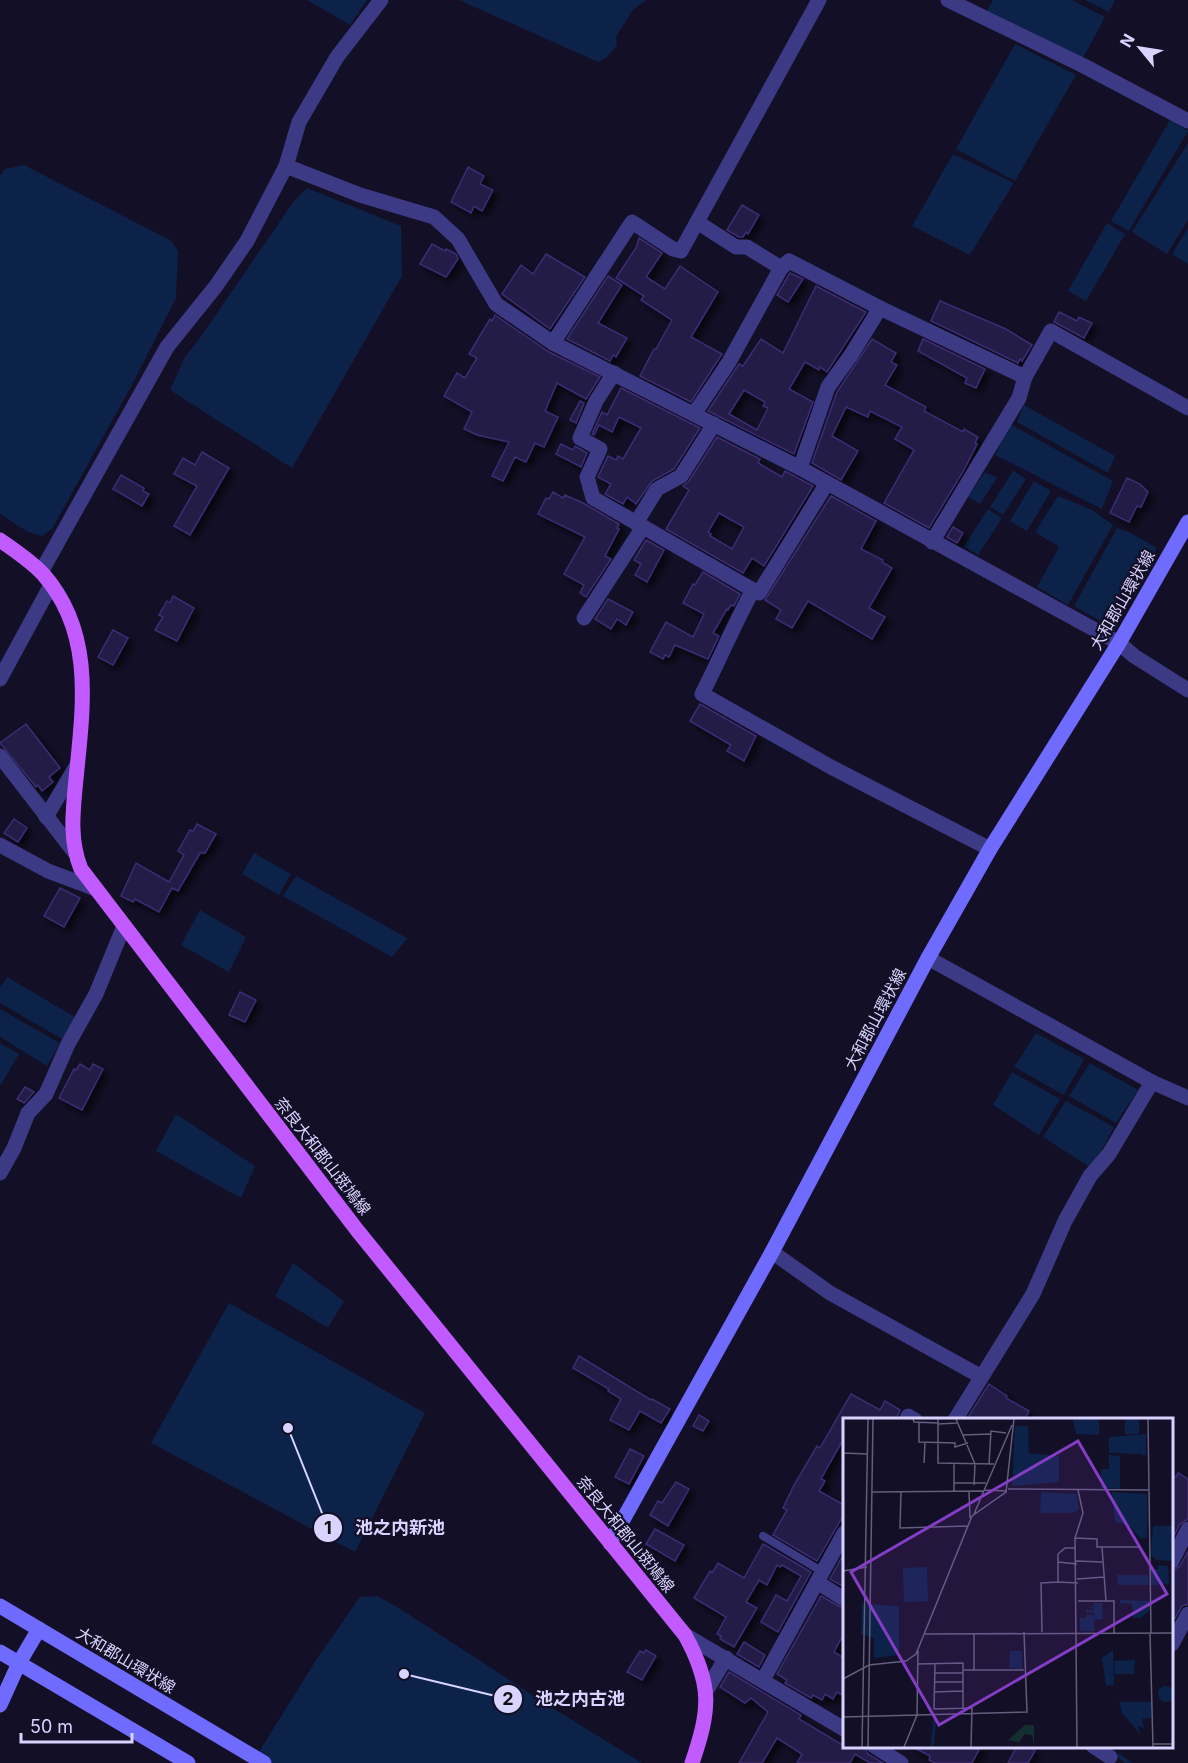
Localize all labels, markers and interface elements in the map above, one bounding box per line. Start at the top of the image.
north arrow [1110,18,1170,78]
text: N [1115,30,1139,51]
street label: 大和郡山環状線 [1085,546,1159,654]
street label: 大和郡山環状線 [840,965,910,1073]
street label: 奈良大和郡山斑鳩線 [271,1093,375,1219]
inset map [843,1418,1173,1748]
street label: 奈良大和郡山斑鳩線 [573,1472,679,1596]
callout: 池之内新池 [313,1510,457,1546]
text: 1 [324,1517,332,1538]
text: 池之内新池 [355,1517,445,1538]
street label: 大和郡山環状線 [73,1623,179,1697]
callout: 池之内古池 [493,1681,637,1717]
text: 2 [502,1688,514,1709]
text: 池之内古池 [535,1688,625,1709]
scale bar [21,1706,132,1744]
text: 50 m [30,1716,73,1737]

